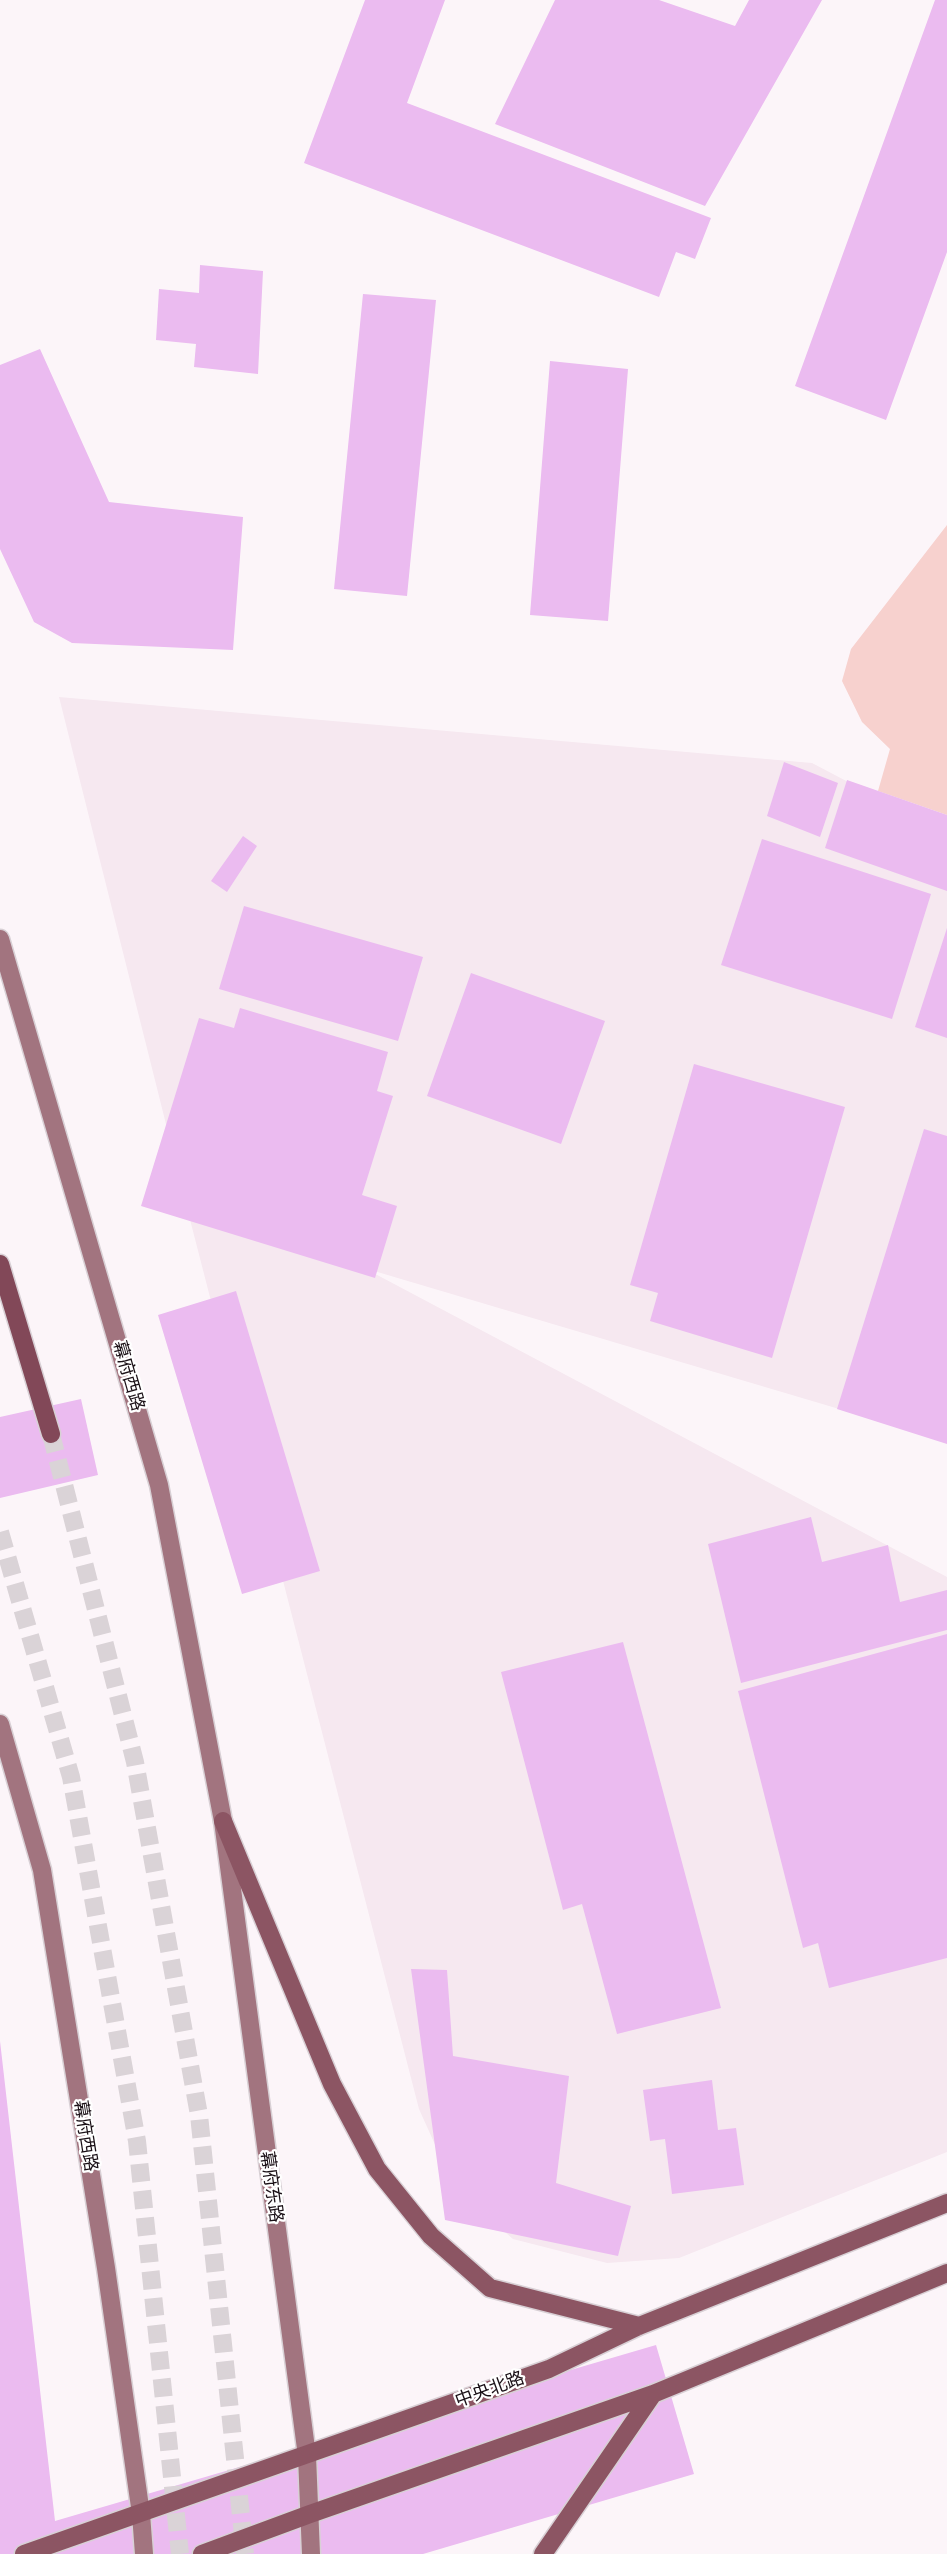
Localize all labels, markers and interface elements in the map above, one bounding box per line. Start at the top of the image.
street label: 幕府西路 [108,1338,148,1414]
street label: 幕府西路 [69,2099,101,2173]
street label: 幕府东路 [255,2150,287,2224]
street label: 中央北路 [452,2368,528,2412]

